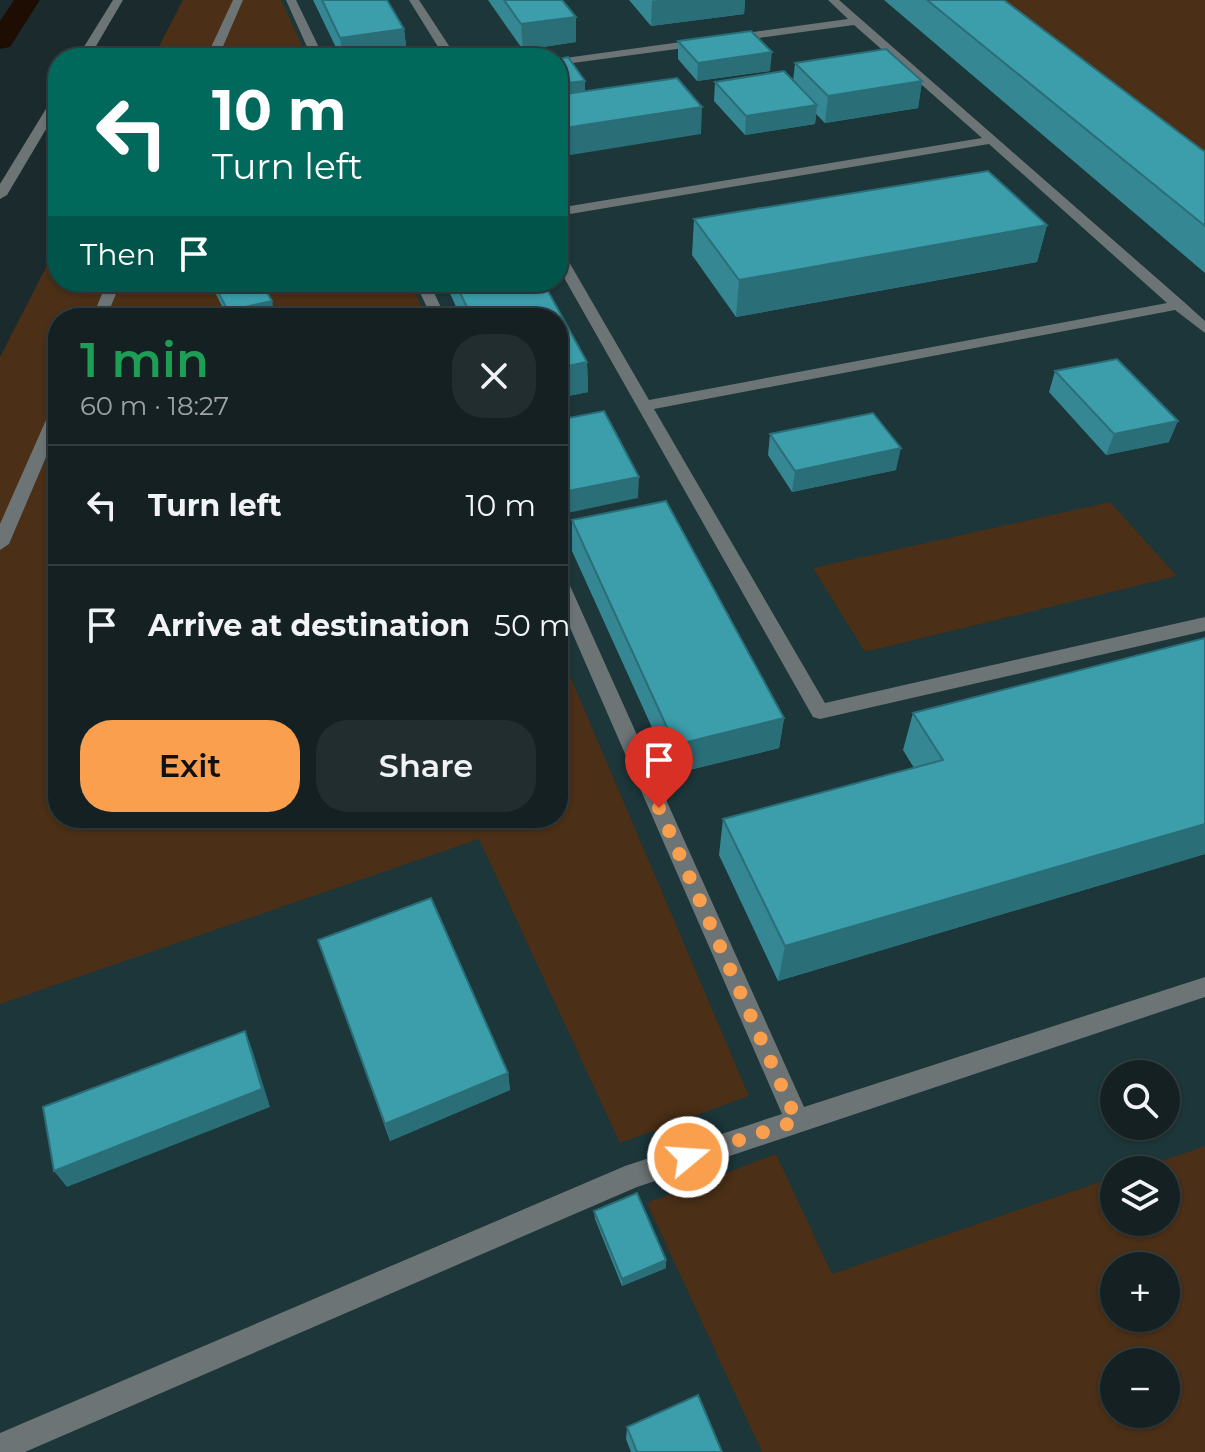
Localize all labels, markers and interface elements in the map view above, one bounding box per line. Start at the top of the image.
text: 10 m [212,76,347,144]
icon: left [80,80,184,184]
text: Turn left [212,144,363,188]
icon: arrive [172,232,216,276]
text: Then [80,236,156,273]
text: 1 min [80,331,209,389]
button: close [452,334,536,418]
text: 60 m · 18:27 [80,390,229,422]
icon: left [80,483,124,527]
text: Turn left [148,487,281,524]
text: 10 m [466,487,536,524]
icon: arrive [80,603,124,647]
text: Arrive at destination [148,607,470,644]
text: 50 m [494,607,571,644]
button: Exit [80,720,300,812]
button: Share [316,720,536,812]
pin [625,726,693,808]
icon: arrive [637,738,681,782]
map controls [1100,1060,1180,1428]
button: search [1100,1060,1180,1140]
position arrow [646,1115,730,1199]
button: layers [1100,1156,1180,1236]
button: + [1100,1252,1180,1332]
button: − [1100,1348,1180,1428]

